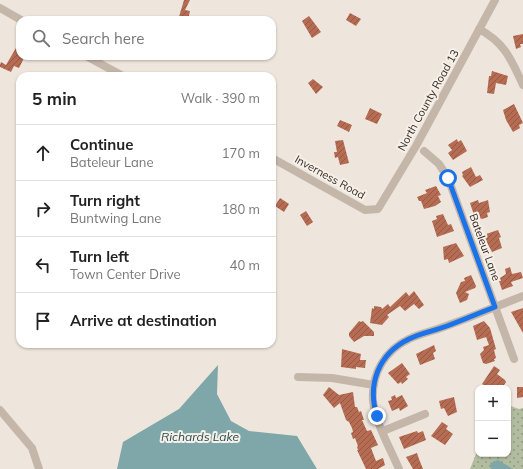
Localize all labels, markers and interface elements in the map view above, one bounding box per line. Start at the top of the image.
search box [16,16,276,60]
icon: search [30,27,52,49]
text: Search here [62,29,144,48]
street label: North County Road 13 [394,47,462,153]
text: 5 min [32,88,77,109]
text: Walk · 390 m [181,90,260,106]
text: Continue [70,135,133,154]
icon: ahead [32,142,54,164]
text: 170 m [222,145,260,161]
street label: Inverness Road [292,152,368,202]
text: Bateleur Lane [70,154,154,170]
route start [439,169,457,187]
text: Turn right [70,191,140,210]
icon: right [32,198,54,220]
text: 180 m [222,201,260,217]
text: Buntwing Lane [70,210,161,226]
street label: Bateleur Lane [466,211,504,283]
text: Turn left [70,247,129,266]
icon: left [32,254,54,276]
text: 40 m [230,257,260,273]
text: Town Center Drive [70,266,181,282]
icon: arrive [32,310,54,332]
text: Arrive at destination [70,311,217,330]
map controls [475,385,511,457]
button: + [475,385,511,421]
route end [368,407,386,425]
button: − [475,421,511,457]
water label: Richards Lake [161,429,240,444]

